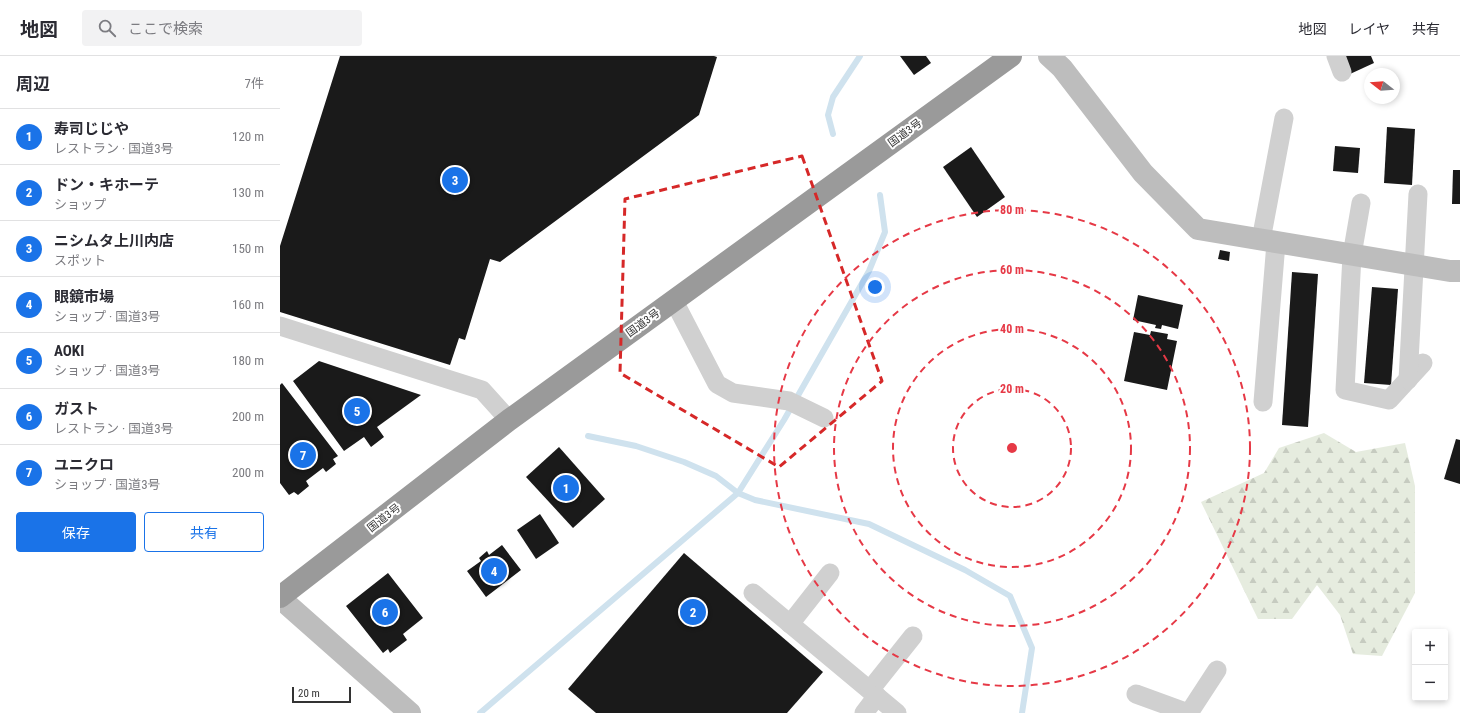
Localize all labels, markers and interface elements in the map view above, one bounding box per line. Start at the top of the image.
search box [82,10,362,46]
icon: search [96,17,118,39]
text: 地図 [20,18,58,41]
text: ここで検索 [128,20,203,38]
text: 地図 [1298,21,1326,37]
text: レイヤ [1348,21,1390,37]
text: 共有 [1412,21,1440,37]
north arrow [1364,68,1400,104]
text: 周辺 [16,74,50,94]
text: 7件 [245,76,264,91]
street label: 国道3号 [886,116,924,150]
text: 寿司じじや [54,120,129,138]
text: 1 [26,129,32,144]
text: 120 m [232,129,264,144]
text: レストラン · 国道3号 [54,141,174,156]
pin: 3 [442,165,468,195]
text: ドン・キホーテ [54,176,159,194]
text: 2 [26,185,32,200]
text: 130 m [232,185,264,200]
text: ショップ [54,197,106,212]
text: 80 m [1000,203,1024,217]
text: ニシムタ上川内店 [54,232,174,250]
text: 3 [26,241,32,256]
text: 150 m [232,241,264,256]
text: スポット [54,253,106,268]
text: 60 m [1000,263,1024,277]
your location [865,277,885,297]
text: 眼鏡市場 [54,288,114,306]
text: 4 [26,297,32,312]
text: 160 m [232,297,264,312]
street label: 国道3号 [624,306,662,340]
text: ショップ · 国道3号 [54,309,161,324]
text: 40 m [1000,322,1024,336]
text: AOKI [54,342,84,360]
text: 5 [26,353,32,368]
text: 180 m [232,353,264,368]
text: ショップ · 国道3号 [54,363,161,378]
text: 20 m [1000,382,1024,396]
pin: 5 [344,396,370,426]
text: ガスト [54,400,99,418]
text: 6 [26,409,32,424]
text: 200 m [232,409,264,424]
text: レストラン · 国道3号 [54,421,174,436]
pin: 7 [290,440,316,470]
centre of rings [1005,441,1019,455]
text: ユニクロ [54,456,114,474]
text: 7 [26,465,32,480]
text: 200 m [232,465,264,480]
pin: 1 [553,473,579,503]
text: ショップ · 国道3号 [54,477,161,492]
street label: 国道3号 [365,501,403,535]
button: 保存 [16,512,136,552]
button: 共有 [144,512,264,552]
pin: 4 [481,556,507,586]
pin: 6 [372,597,398,627]
pin: 2 [680,597,706,627]
map controls [1412,629,1448,701]
button: + [1412,629,1448,665]
button: − [1412,665,1448,701]
scale bar [292,685,351,704]
text: 20 m [298,687,320,700]

